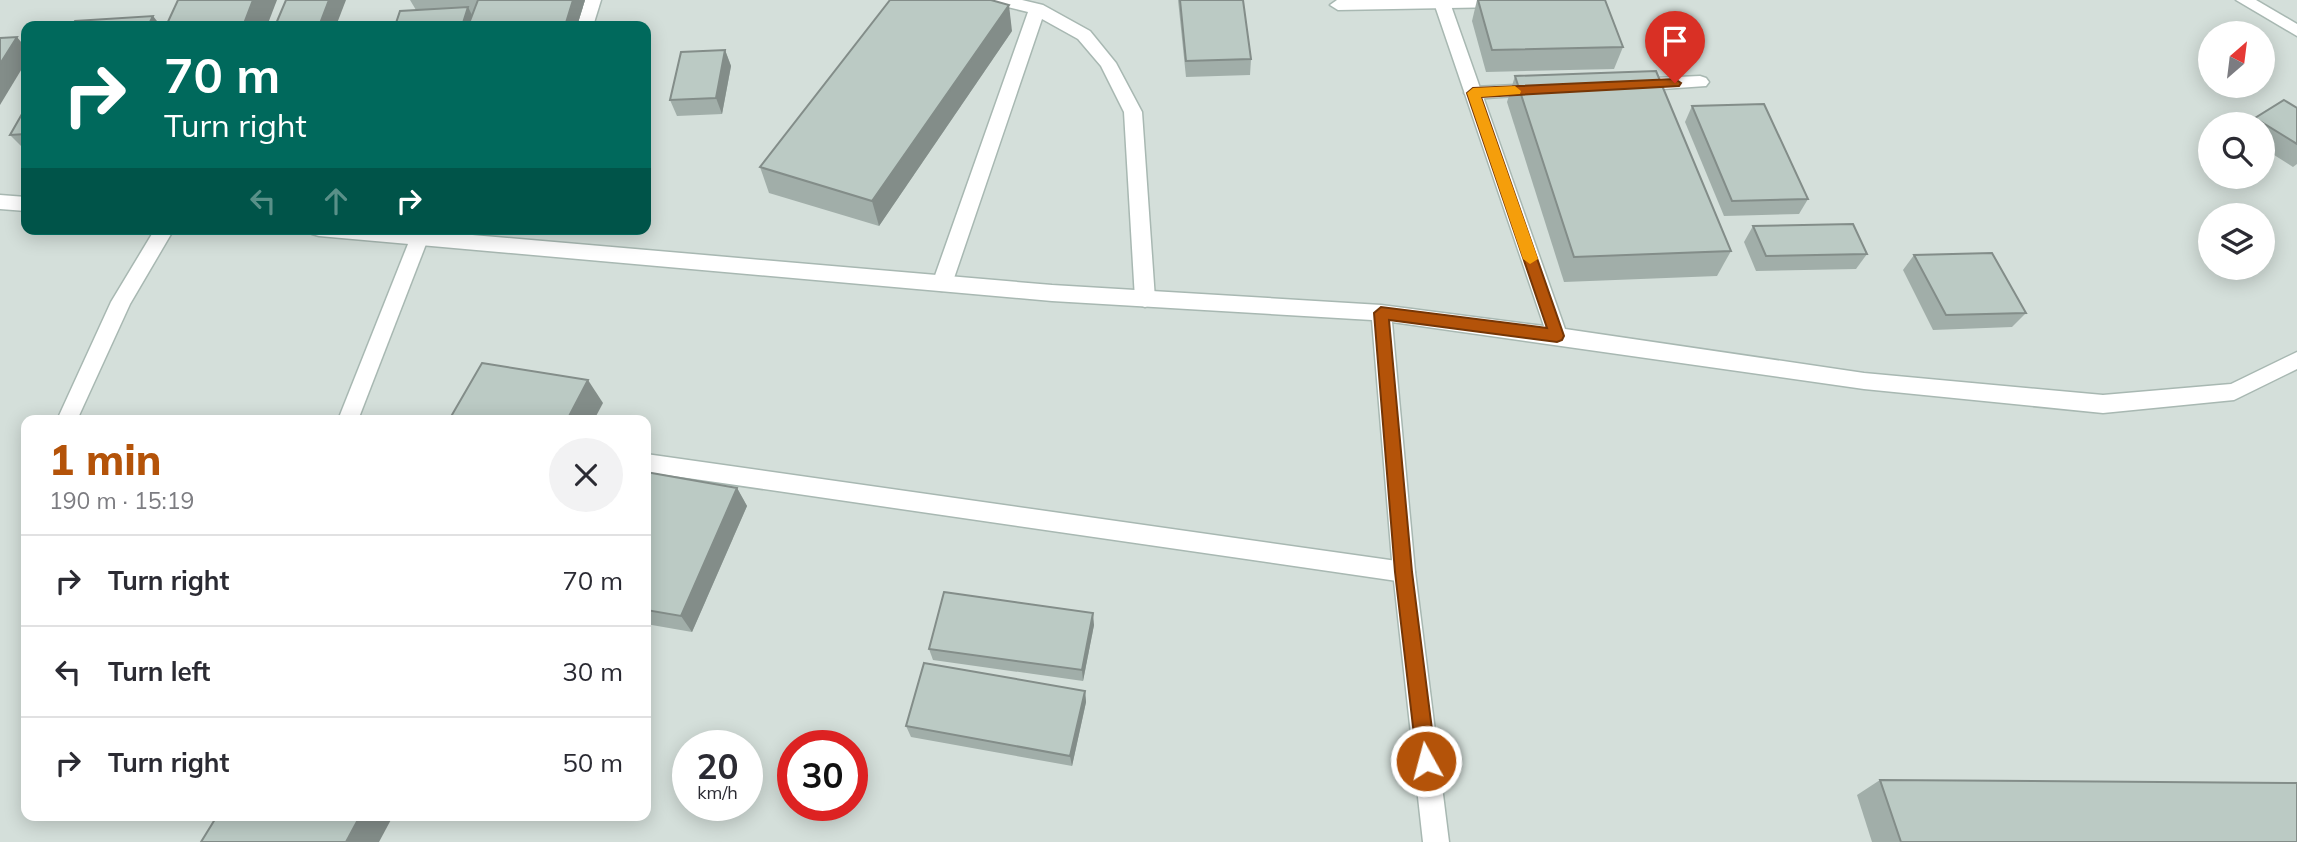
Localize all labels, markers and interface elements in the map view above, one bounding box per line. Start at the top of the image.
pin [1645,11,1705,83]
north arrow [2198,21,2275,98]
map controls [2198,21,2275,280]
icon: arrive [1656,22,1694,60]
text: 70 m [164,44,280,105]
icon: right [49,49,140,140]
text: Turn right [164,105,307,145]
button: search [2198,112,2275,189]
icon: left [244,182,282,220]
icon: ahead [317,182,355,220]
icon: right [390,182,428,220]
button: layers [2198,203,2275,280]
text: 1 min [49,433,162,486]
button: close [549,438,623,512]
text: 190 m · 15:19 [49,486,194,515]
icon: right [49,562,87,600]
text: Turn right [108,564,229,597]
text: 70 m [562,564,623,597]
icon: left [49,653,87,691]
text: Turn left [108,655,210,688]
text: 30 m [562,655,623,688]
position arrow [1389,724,1463,798]
speed limit sign: 30 [777,730,868,821]
icon: right [49,744,87,782]
text: 20 [696,744,739,788]
text: Turn right [108,746,229,779]
text: 50 m [562,746,623,779]
text: km/h [697,781,738,804]

